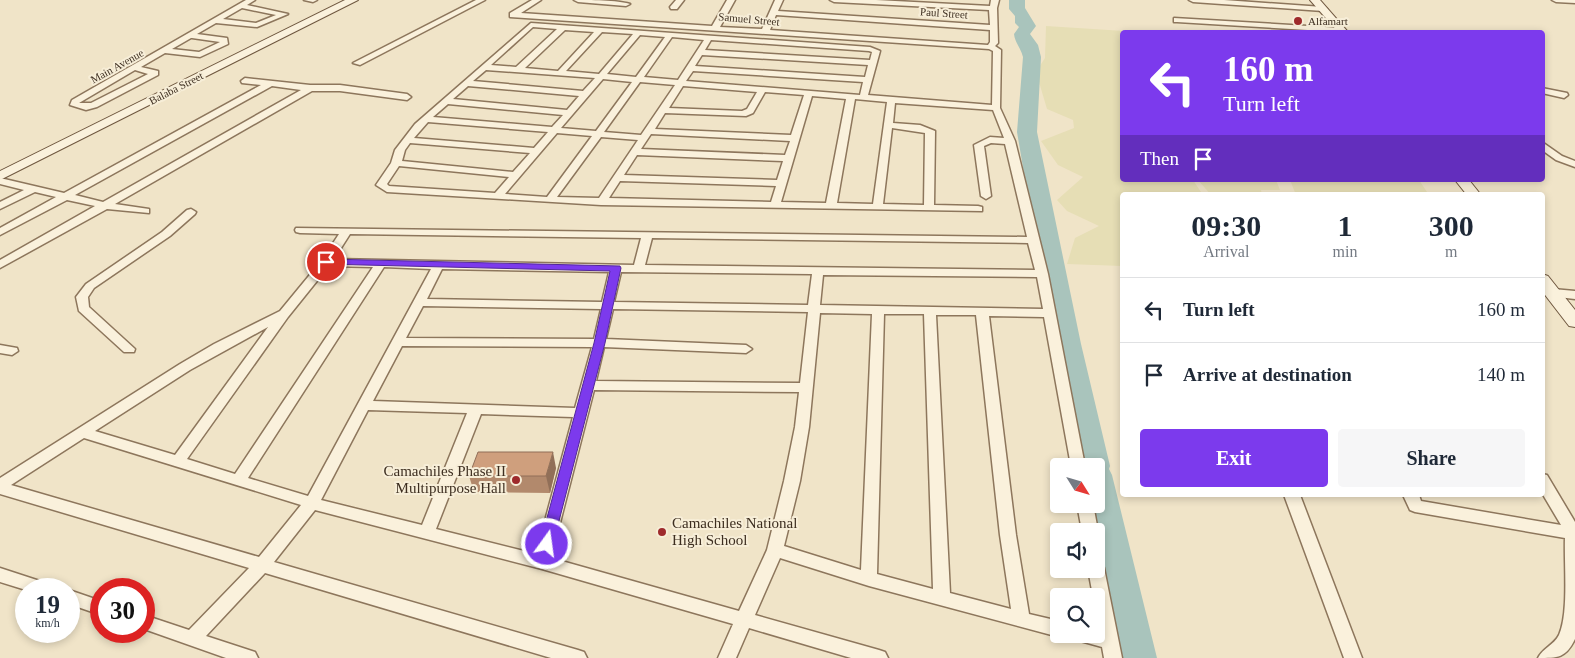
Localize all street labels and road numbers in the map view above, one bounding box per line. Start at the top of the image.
street label: Paul Street [920,5,968,21]
street label: Samuel Street [718,10,780,28]
street label: Main Avenue [88,46,146,85]
street label: Balaba Street [147,69,205,107]

